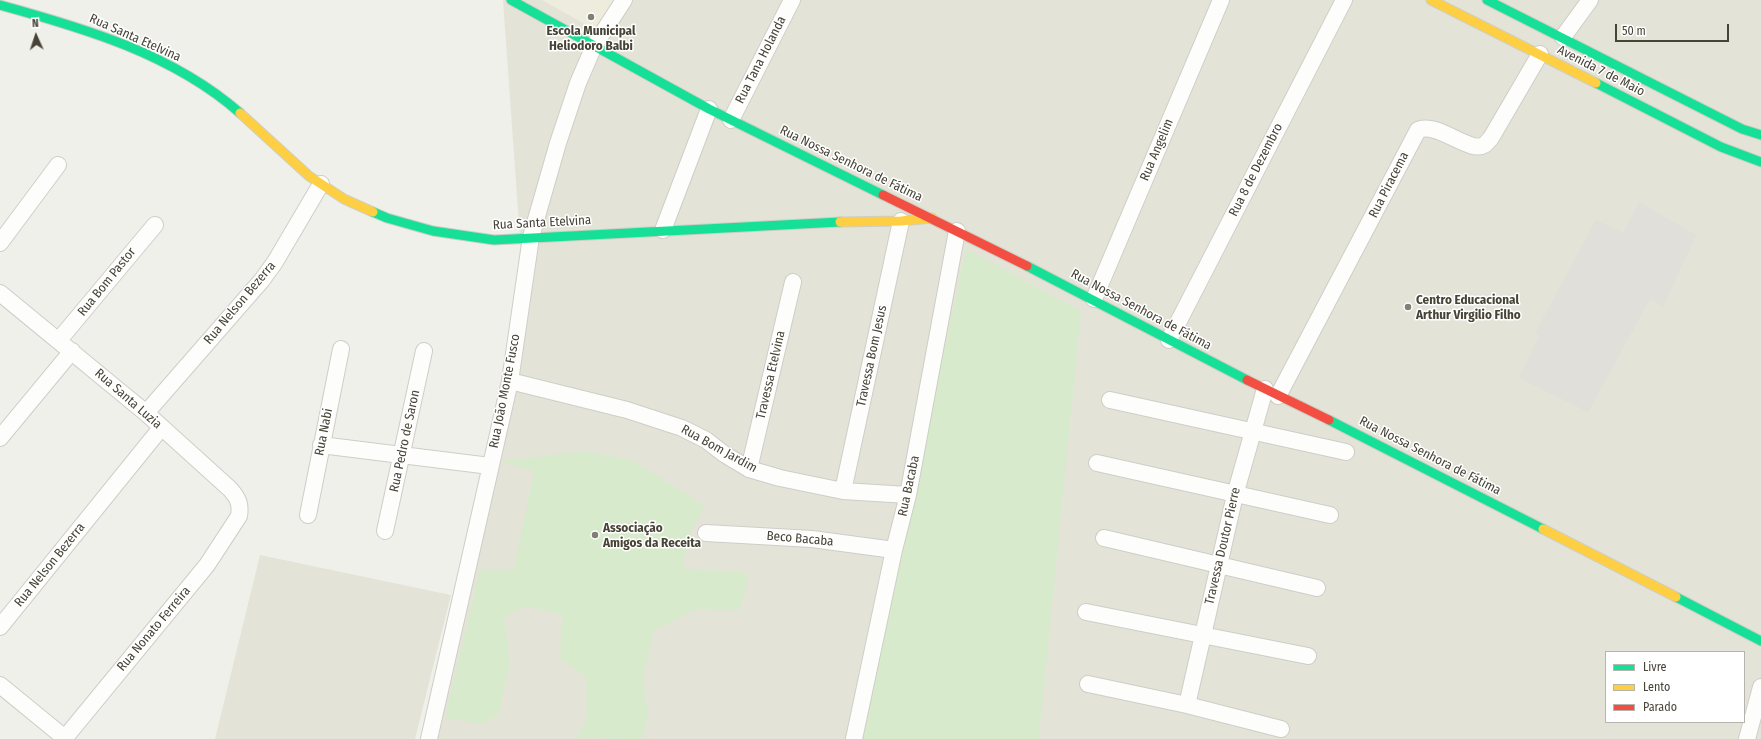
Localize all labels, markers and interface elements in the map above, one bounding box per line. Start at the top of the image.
street label: Rua Santa Etelvina [87,11,183,65]
marker: Escola Municipal Heliodoro Balbi [586,12,596,22]
street label: Rua Tana Holanda [732,14,790,106]
north arrow [16,16,56,56]
scale bar [1617,16,1731,42]
text: N [32,17,39,30]
place label: Escola Municipal Heliodoro Balbi [547,23,635,54]
text: 50 m [1622,24,1646,38]
street label: Avenida 7 de Maio [1555,42,1647,100]
street label: Rua Angelim [1137,117,1177,183]
street label: Rua 8 de Dezembro [1226,121,1286,219]
street label: Rua Nossa Senhora de Fátima [777,123,925,205]
street label: Rua Piracema [1366,149,1412,221]
street label: Rua Santa Etelvina [492,213,592,233]
street label: Rua Bom Pastor [75,245,139,319]
street label: Rua Nelson Bezerra [201,258,279,348]
street label: Rua Nossa Senhora de Fátima [1068,266,1214,354]
place label: Centro Educacional Arthur Virgilio Filho [1416,292,1521,323]
marker: Centro Educacional Arthur Virgilio Filho [1403,302,1413,312]
street label: Travessa Bom Jesus [854,304,890,408]
street label: Travessa Etelvina [753,329,789,421]
street label: Rua João Monte Fusco [486,333,524,449]
street label: Rua Santa Luzia [91,366,165,432]
street label: Rua Pedro de Saron [387,388,423,494]
street label: Rua Nabi [312,407,336,457]
street label: Rua Nossa Senhora de Fátima [1357,413,1503,499]
street label: Rua Bom Jardim [678,422,760,476]
street label: Rua Bacaba [895,454,923,518]
street label: Travessa Doutor Pierre [1202,486,1244,606]
street label: Rua Nelson Bezerra [11,520,89,610]
place label: Associação Amigos da Receita [603,520,701,551]
street label: Beco Bacaba [766,528,834,550]
marker: Associação Amigos da Receita [590,530,600,540]
street label: Rua Nonato Ferreira [114,583,194,675]
legend [1605,651,1745,723]
text: Livre [1643,660,1666,674]
text: Lento [1643,680,1670,694]
text: Parado [1643,700,1677,714]

